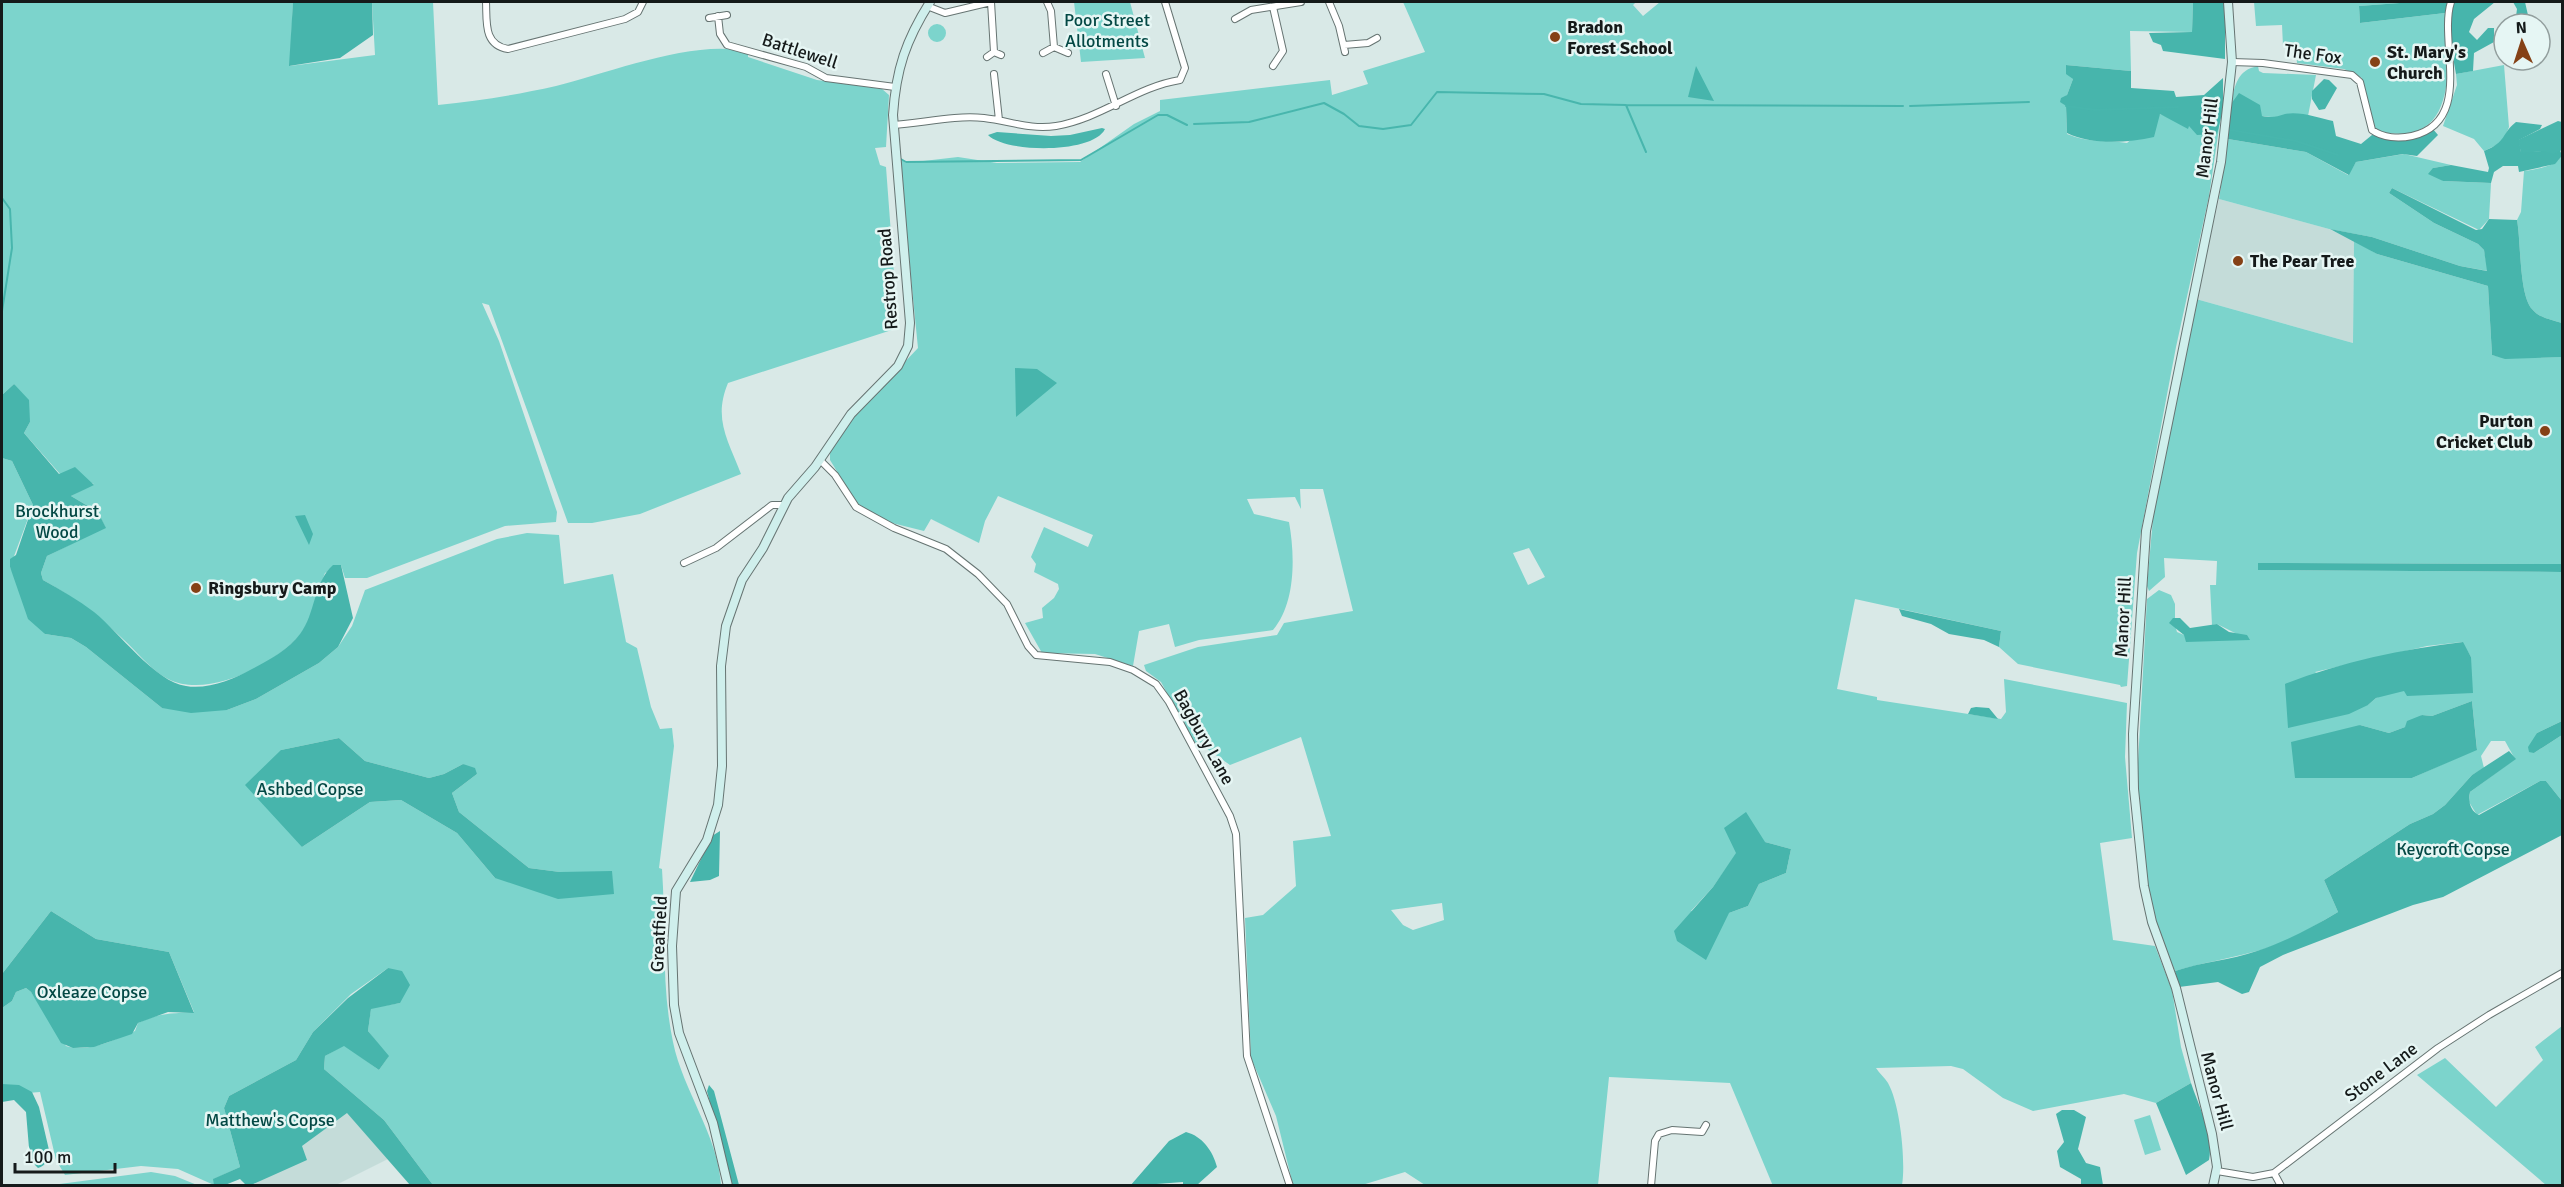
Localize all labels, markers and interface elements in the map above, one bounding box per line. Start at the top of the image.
park label: Poor Street Allotments [1064,9,1150,52]
north arrow [2492,12,2552,72]
place label: Bradon Forest School [1567,16,1673,59]
text: N [2515,18,2527,38]
street label: Battlewell [759,28,841,74]
marker: Bradon Forest School [1548,30,1562,44]
street label: The Fox [2283,39,2344,69]
place label: St. Mary's Church [2387,41,2466,84]
marker: St. Mary's Church [2368,55,2382,69]
street label: Manor Hill [2191,97,2223,179]
street label: Restrop Road [873,228,903,330]
place label: The Pear Tree [2250,250,2354,272]
marker: The Pear Tree [2231,254,2245,268]
place label: Purton Cricket Club [2436,410,2533,453]
marker: Purton Cricket Club [2538,424,2552,438]
park label: Brockhurst Wood [15,500,99,543]
street label: Manor Hill [2110,576,2136,658]
place label: Ringsbury Camp [208,577,337,599]
marker: Ringsbury Camp [189,581,203,595]
street label: Bagbury Lane [1169,686,1239,788]
park label: Ashbed Copse [256,778,364,800]
park label: Keycroft Copse [2396,838,2510,860]
street label: Greatfield [646,895,672,973]
park label: Oxleaze Copse [37,981,147,1003]
street label: Stone Lane [2340,1037,2422,1107]
street label: Manor Hill [2196,1049,2238,1133]
park label: Matthew's Copse [205,1109,335,1131]
scale bar [15,1136,116,1174]
text: 100 m [24,1146,71,1168]

